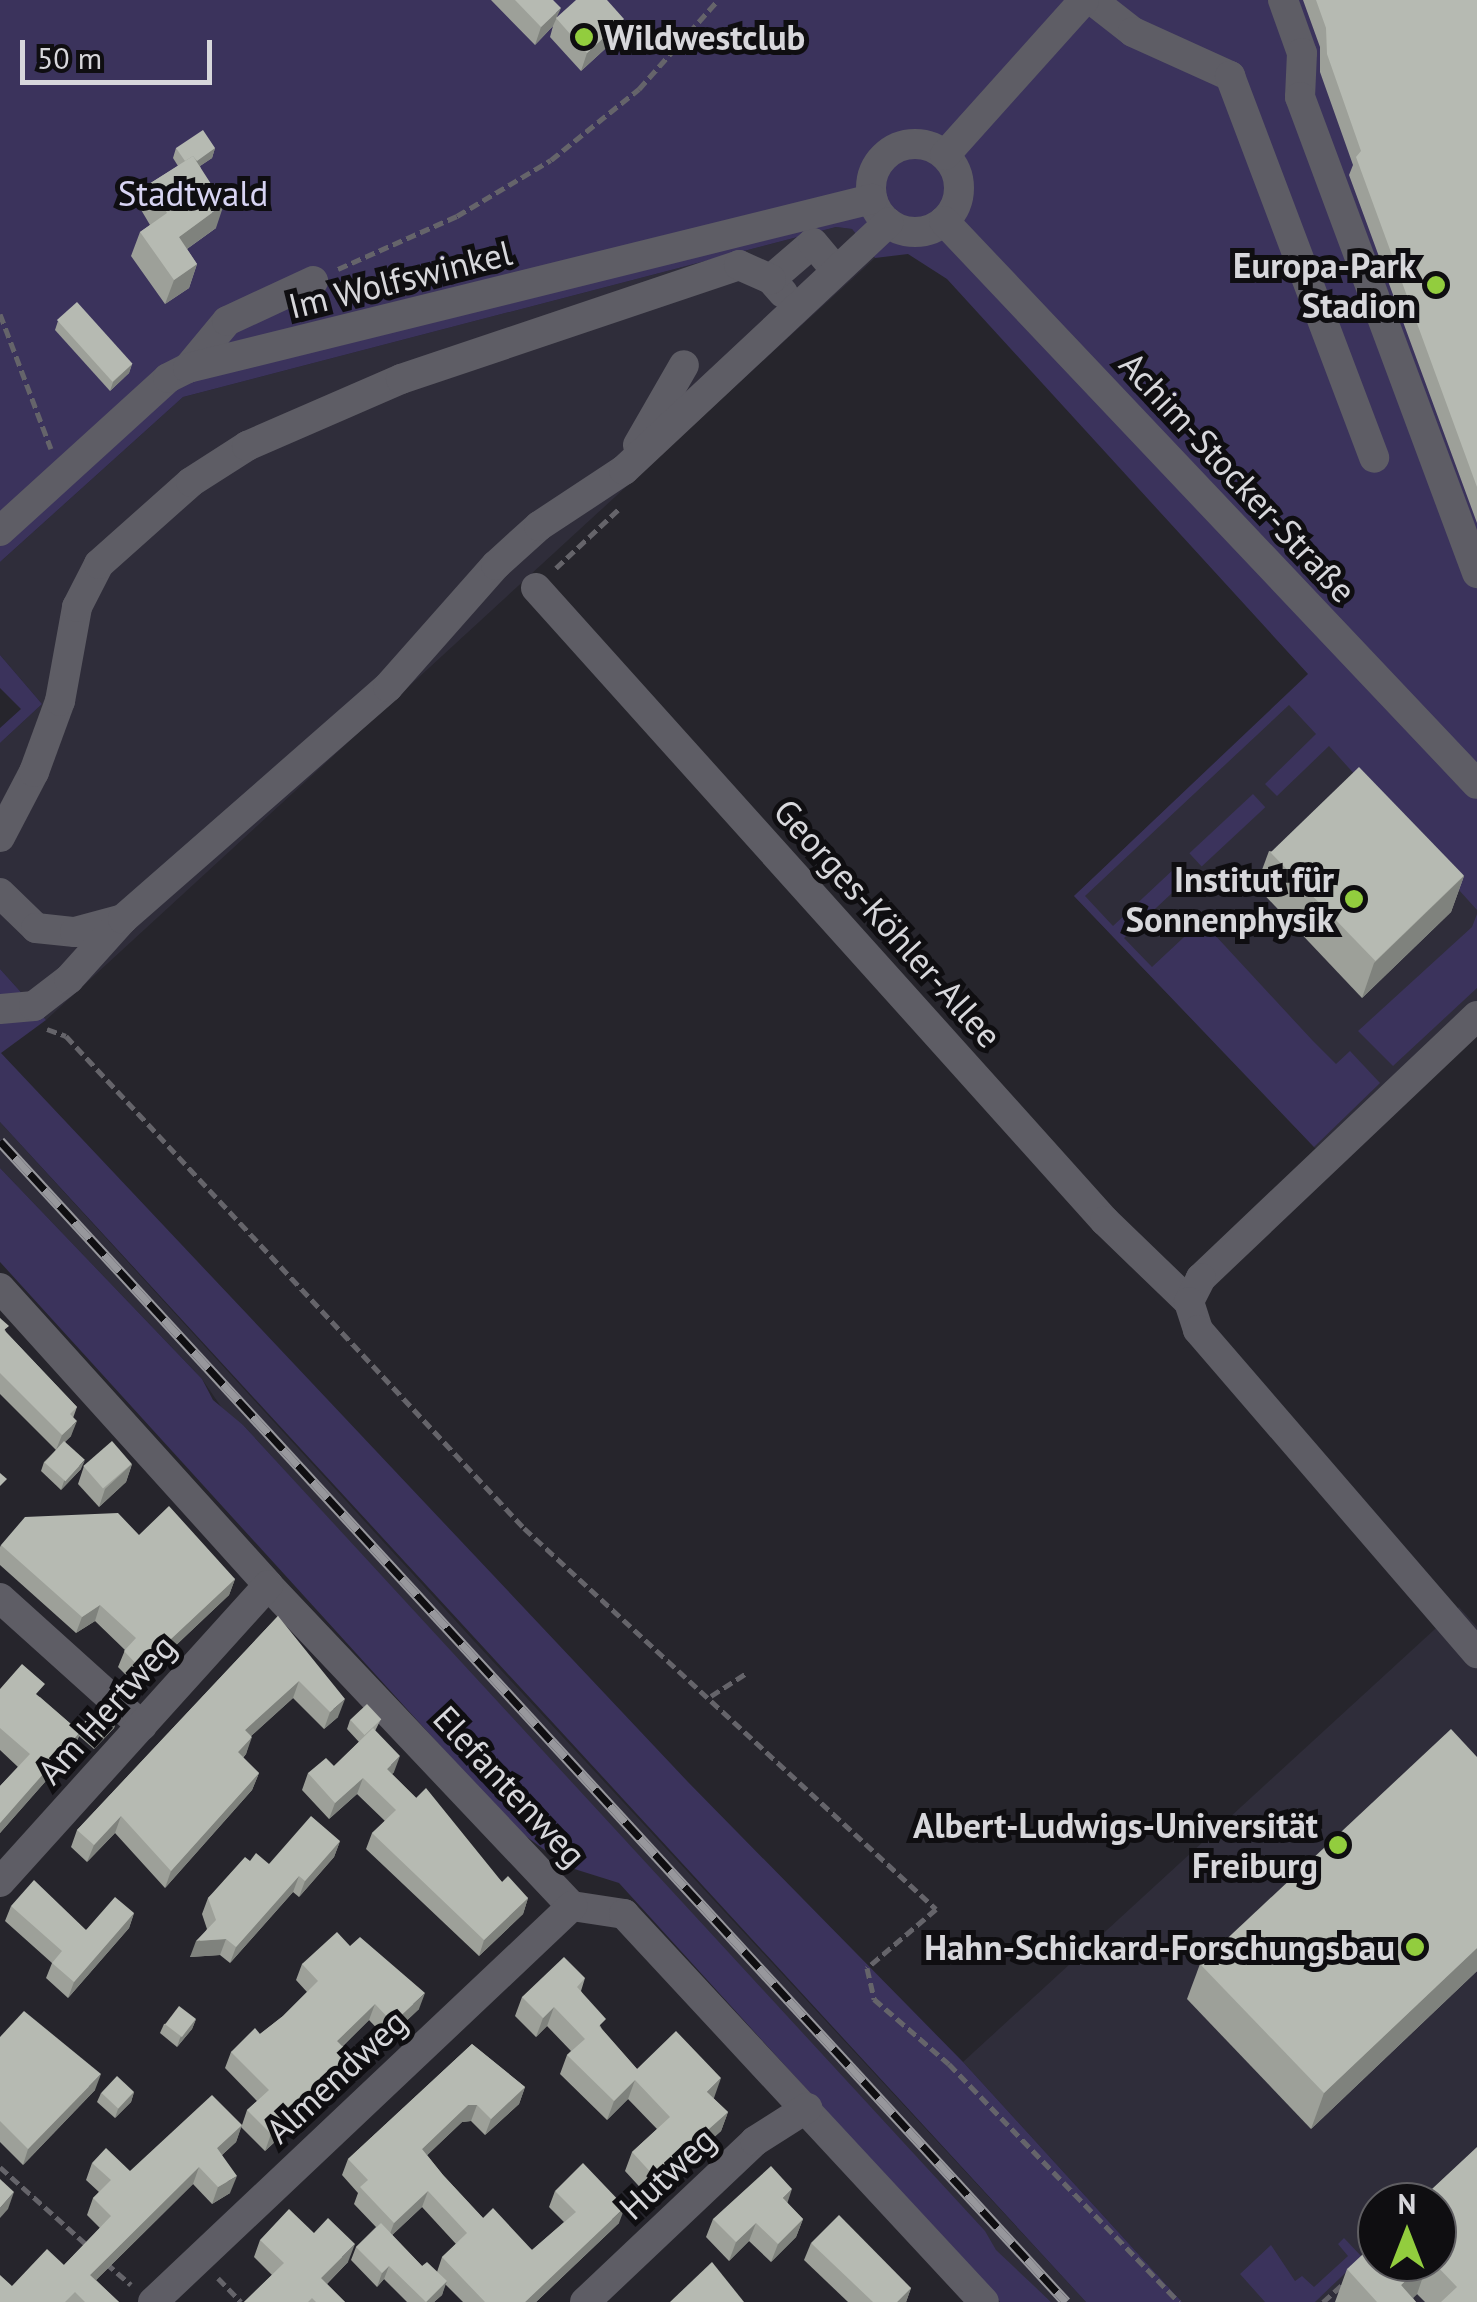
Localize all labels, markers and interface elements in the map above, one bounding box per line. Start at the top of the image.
place label: Wildwestclub [604,16,805,58]
scale bar [25,20,218,82]
marker: Wildwestclub [573,26,595,48]
text: 50 m [37,38,102,77]
park label: Stadtwald [118,172,268,214]
street label: Im Wolfswinkel [284,231,516,327]
place label: Europa-Park Stadion [1233,244,1416,326]
marker: Europa-Park Stadion [1425,274,1447,296]
street label: Achim-Stocker-Straße [1111,343,1365,611]
street label: Georges-Köhler-Allee [765,790,1011,1056]
place label: Institut für Sonnenphysik [1126,858,1334,940]
marker: Institut für Sonnenphysik [1343,888,1365,910]
street label: Am Hertweg [28,1626,184,1792]
street label: Elefantenweg [425,1697,595,1875]
place label: Albert-Ludwigs-Universität Freiburg [913,1804,1318,1886]
marker: Albert-Ludwigs-Universität Freiburg [1327,1834,1349,1856]
place label: Hahn-Schickard-Forschungsbau [924,1926,1395,1968]
marker: Hahn-Schickard-Forschungsbau [1404,1936,1426,1958]
street label: Almendweg [257,2000,415,2152]
street label: Hutweg [610,2118,724,2228]
north arrow [1357,2182,1457,2282]
text: N [1398,2185,1416,2222]

